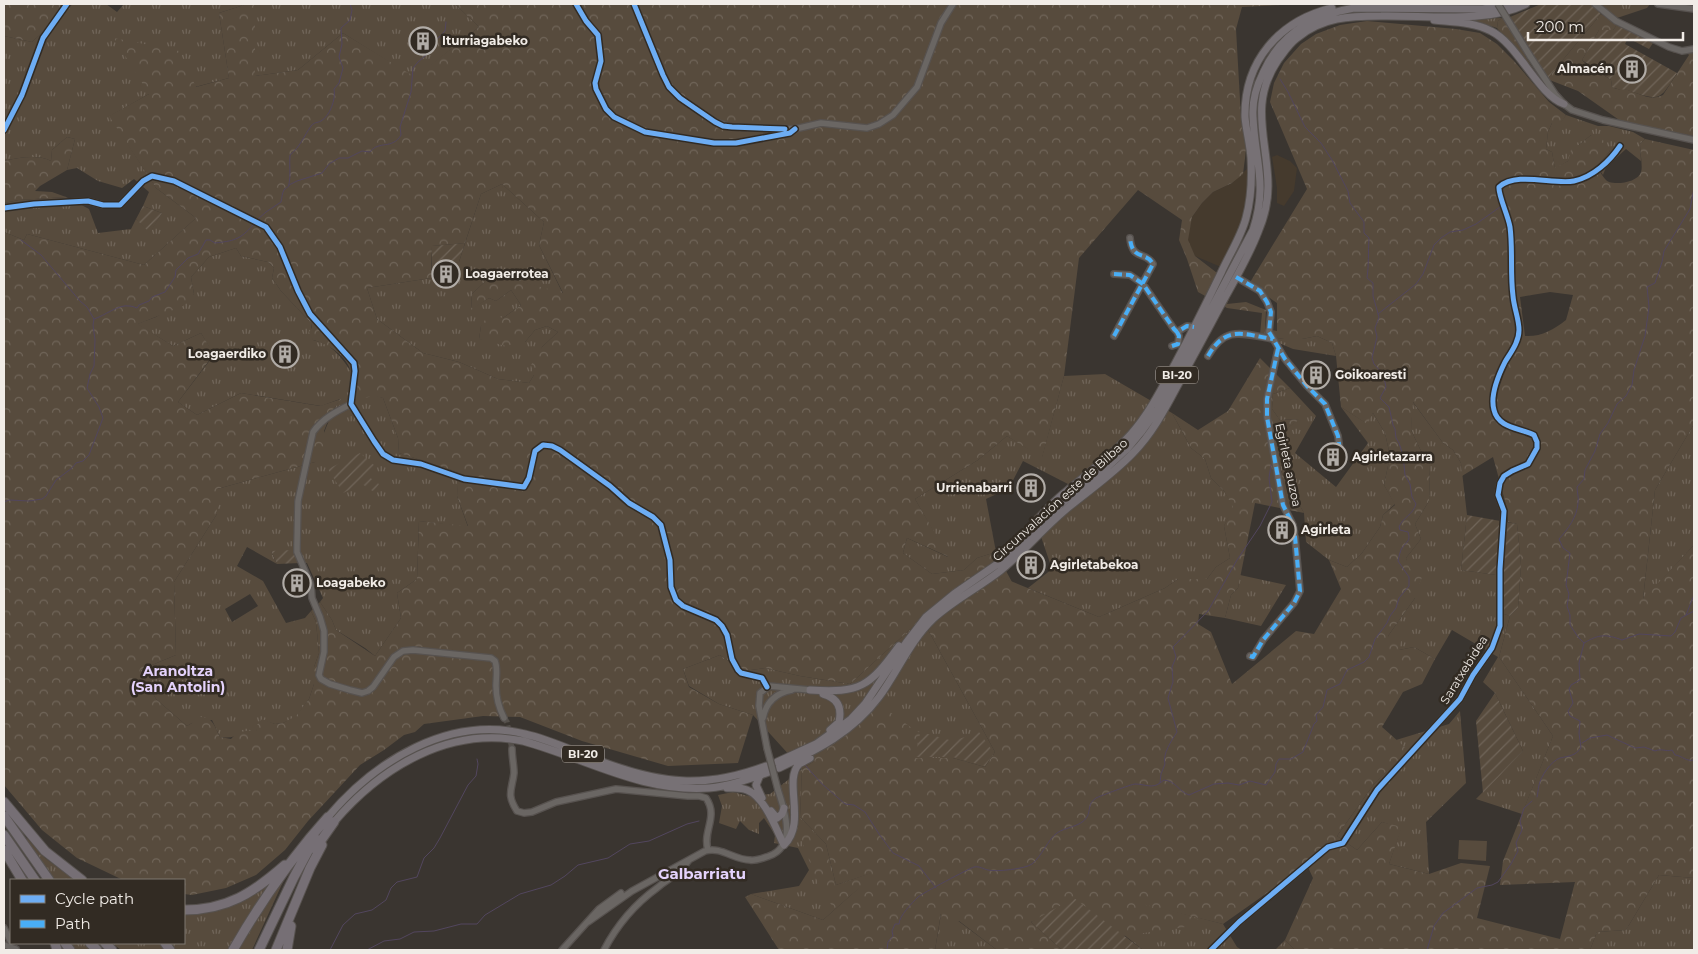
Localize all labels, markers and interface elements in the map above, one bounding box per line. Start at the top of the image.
scale bar [1528,10,1683,42]
text: 200 m [1536,17,1584,36]
building icon: Iturriagabeko [408,26,438,56]
place label: Iturriagabeko [442,33,528,48]
building icon: Almacén [1617,54,1647,84]
place label: Almacén [1556,61,1613,76]
building icon: Loagaerrotea [431,259,461,289]
place label: Loagaerrotea [465,266,549,281]
building icon: Loagaerdiko [270,339,300,369]
place label: Loagaerdiko [188,346,266,361]
building icon: Goikoaresti [1301,360,1331,390]
road number: BI-20 [1156,366,1198,384]
place label: Goikoaresti [1335,367,1406,382]
street label: Egirleta auzoa [1272,422,1305,508]
street label: Circunvalación este de Bilbao [989,435,1130,564]
building icon: Agirletazarra [1318,442,1348,472]
place label: Agirletazarra [1351,449,1433,464]
building icon: Urrienabarri [1016,473,1046,503]
place label: Urrienabarri [936,480,1012,495]
building icon: Agirleta [1267,515,1297,545]
place label: Agirleta [1300,522,1351,537]
building icon: Agirletabekoa [1016,550,1046,580]
place label: Agirletabekoa [1049,557,1138,572]
building icon: Loagabeko [282,568,312,598]
place label: Loagabeko [316,575,386,590]
street label: Saratxebidea [1437,633,1491,707]
district label: Aranoltza (San Antolin) [131,662,225,696]
road number: BI-20 [562,746,604,762]
district label: Galbarriatu [658,864,746,883]
legend [10,879,185,944]
text: Cycle path [55,889,134,908]
text: Path [55,914,91,933]

